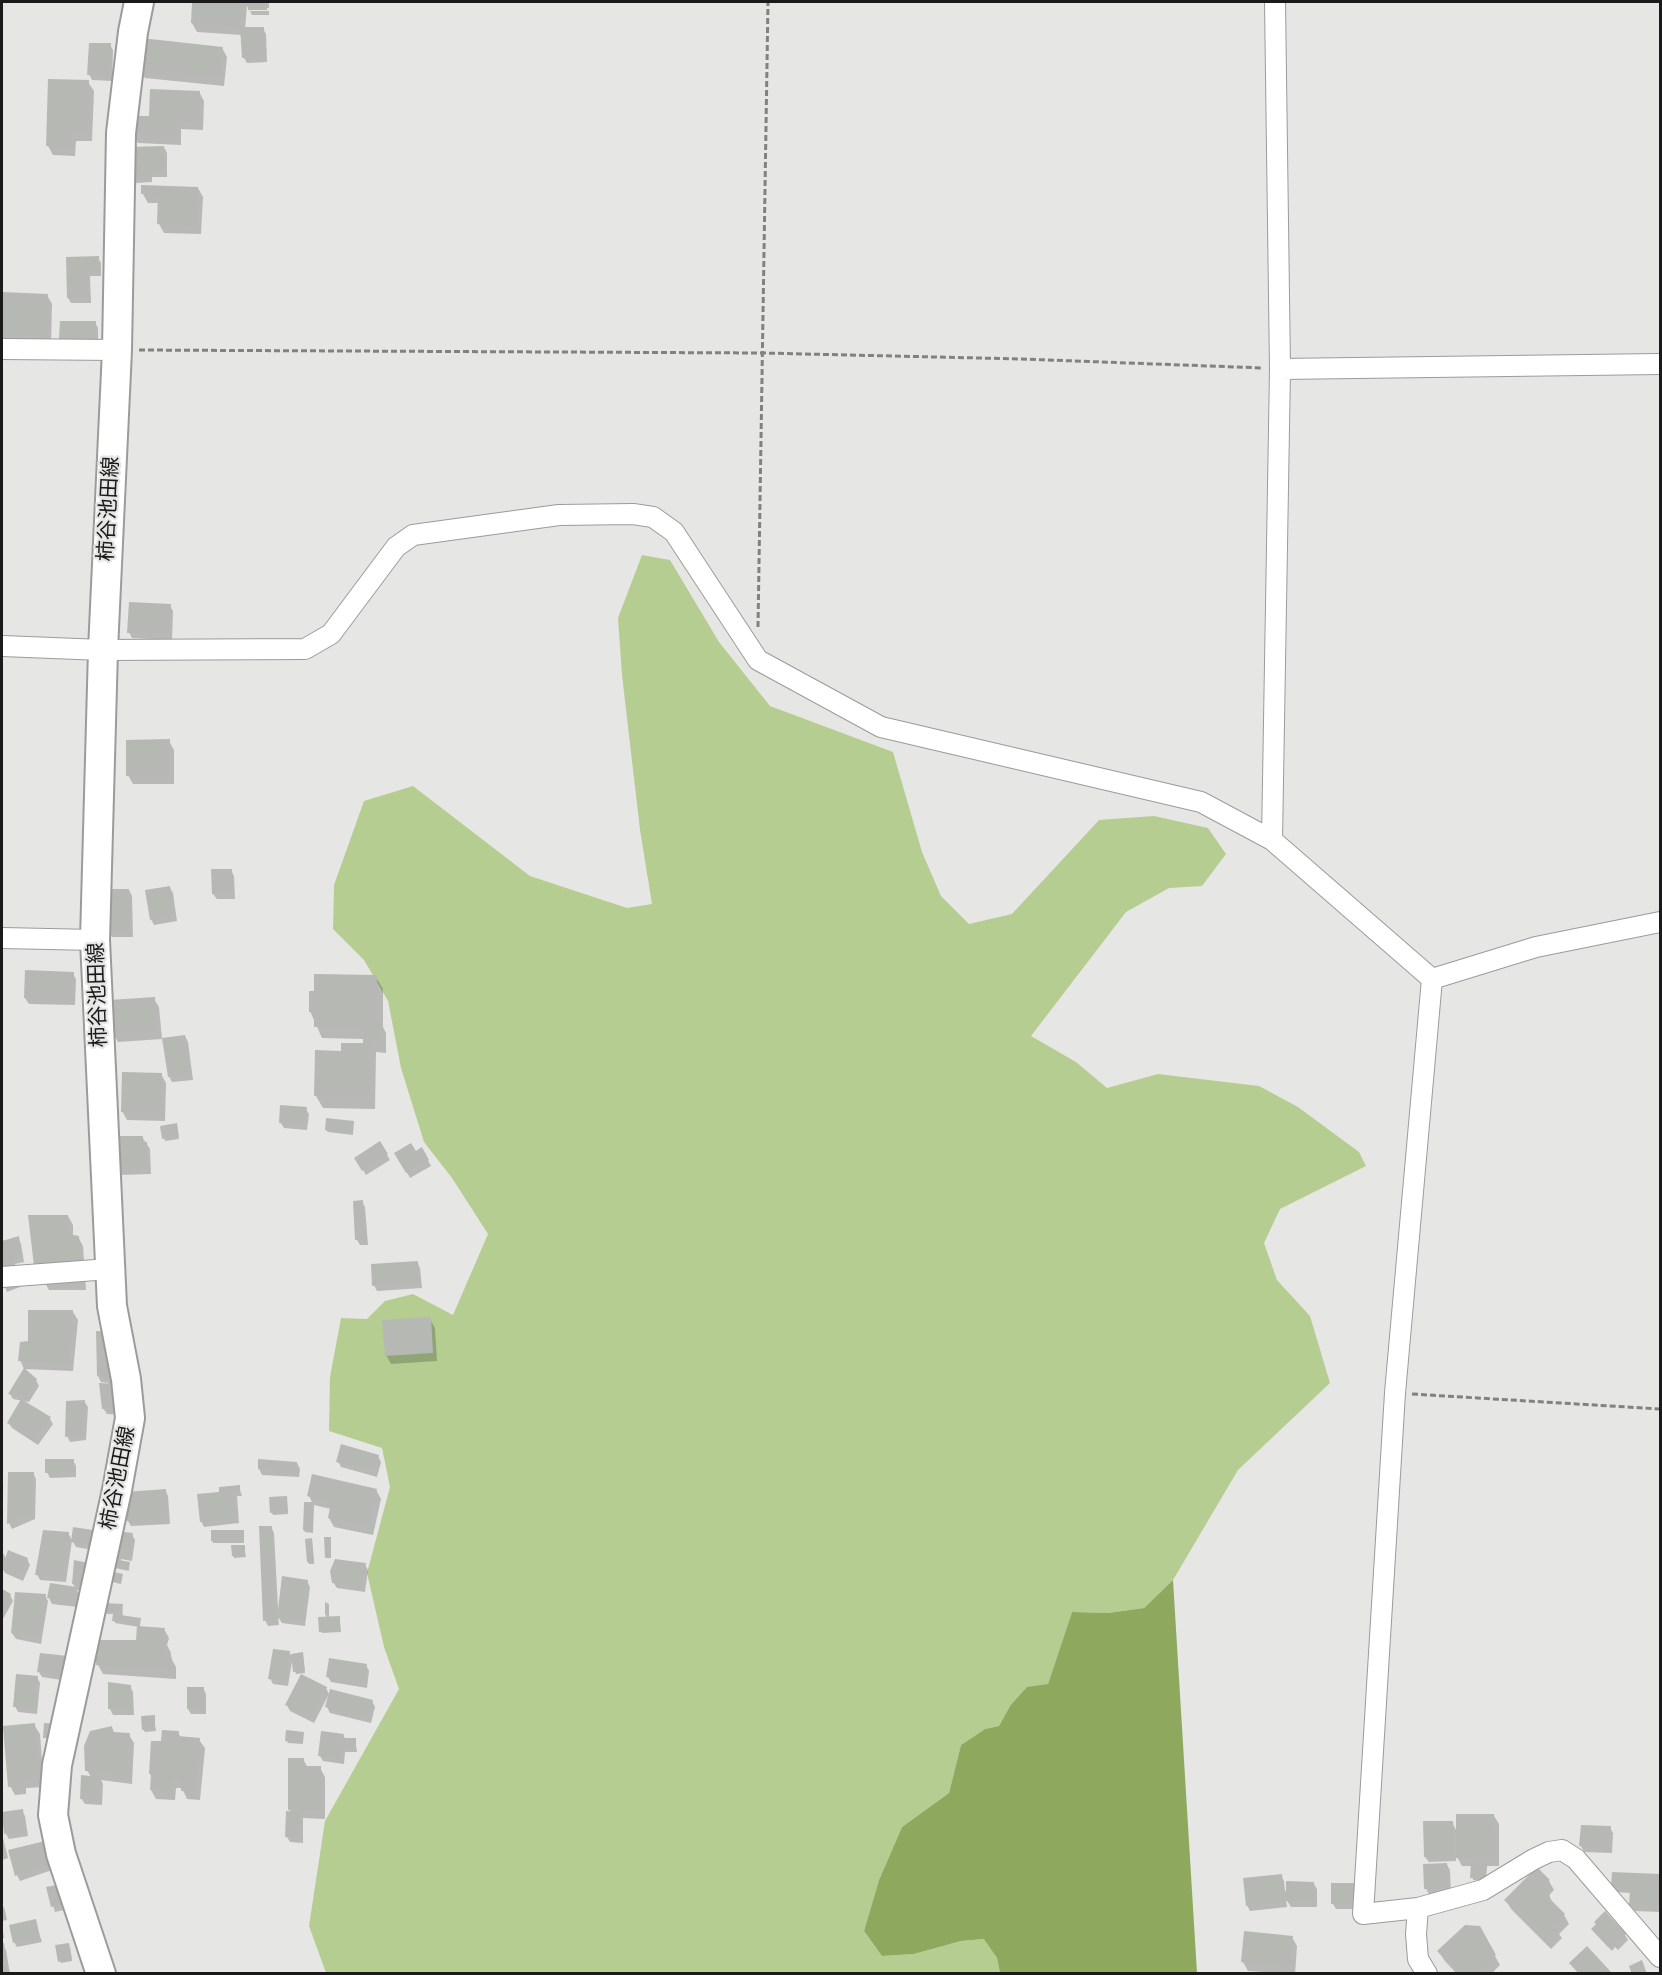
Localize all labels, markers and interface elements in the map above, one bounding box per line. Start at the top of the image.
street label: 柿谷池田線 [94,456,124,562]
street label: 柿谷池田線 [84,942,112,1048]
street label: 柿谷池田線 [96,1424,140,1532]

